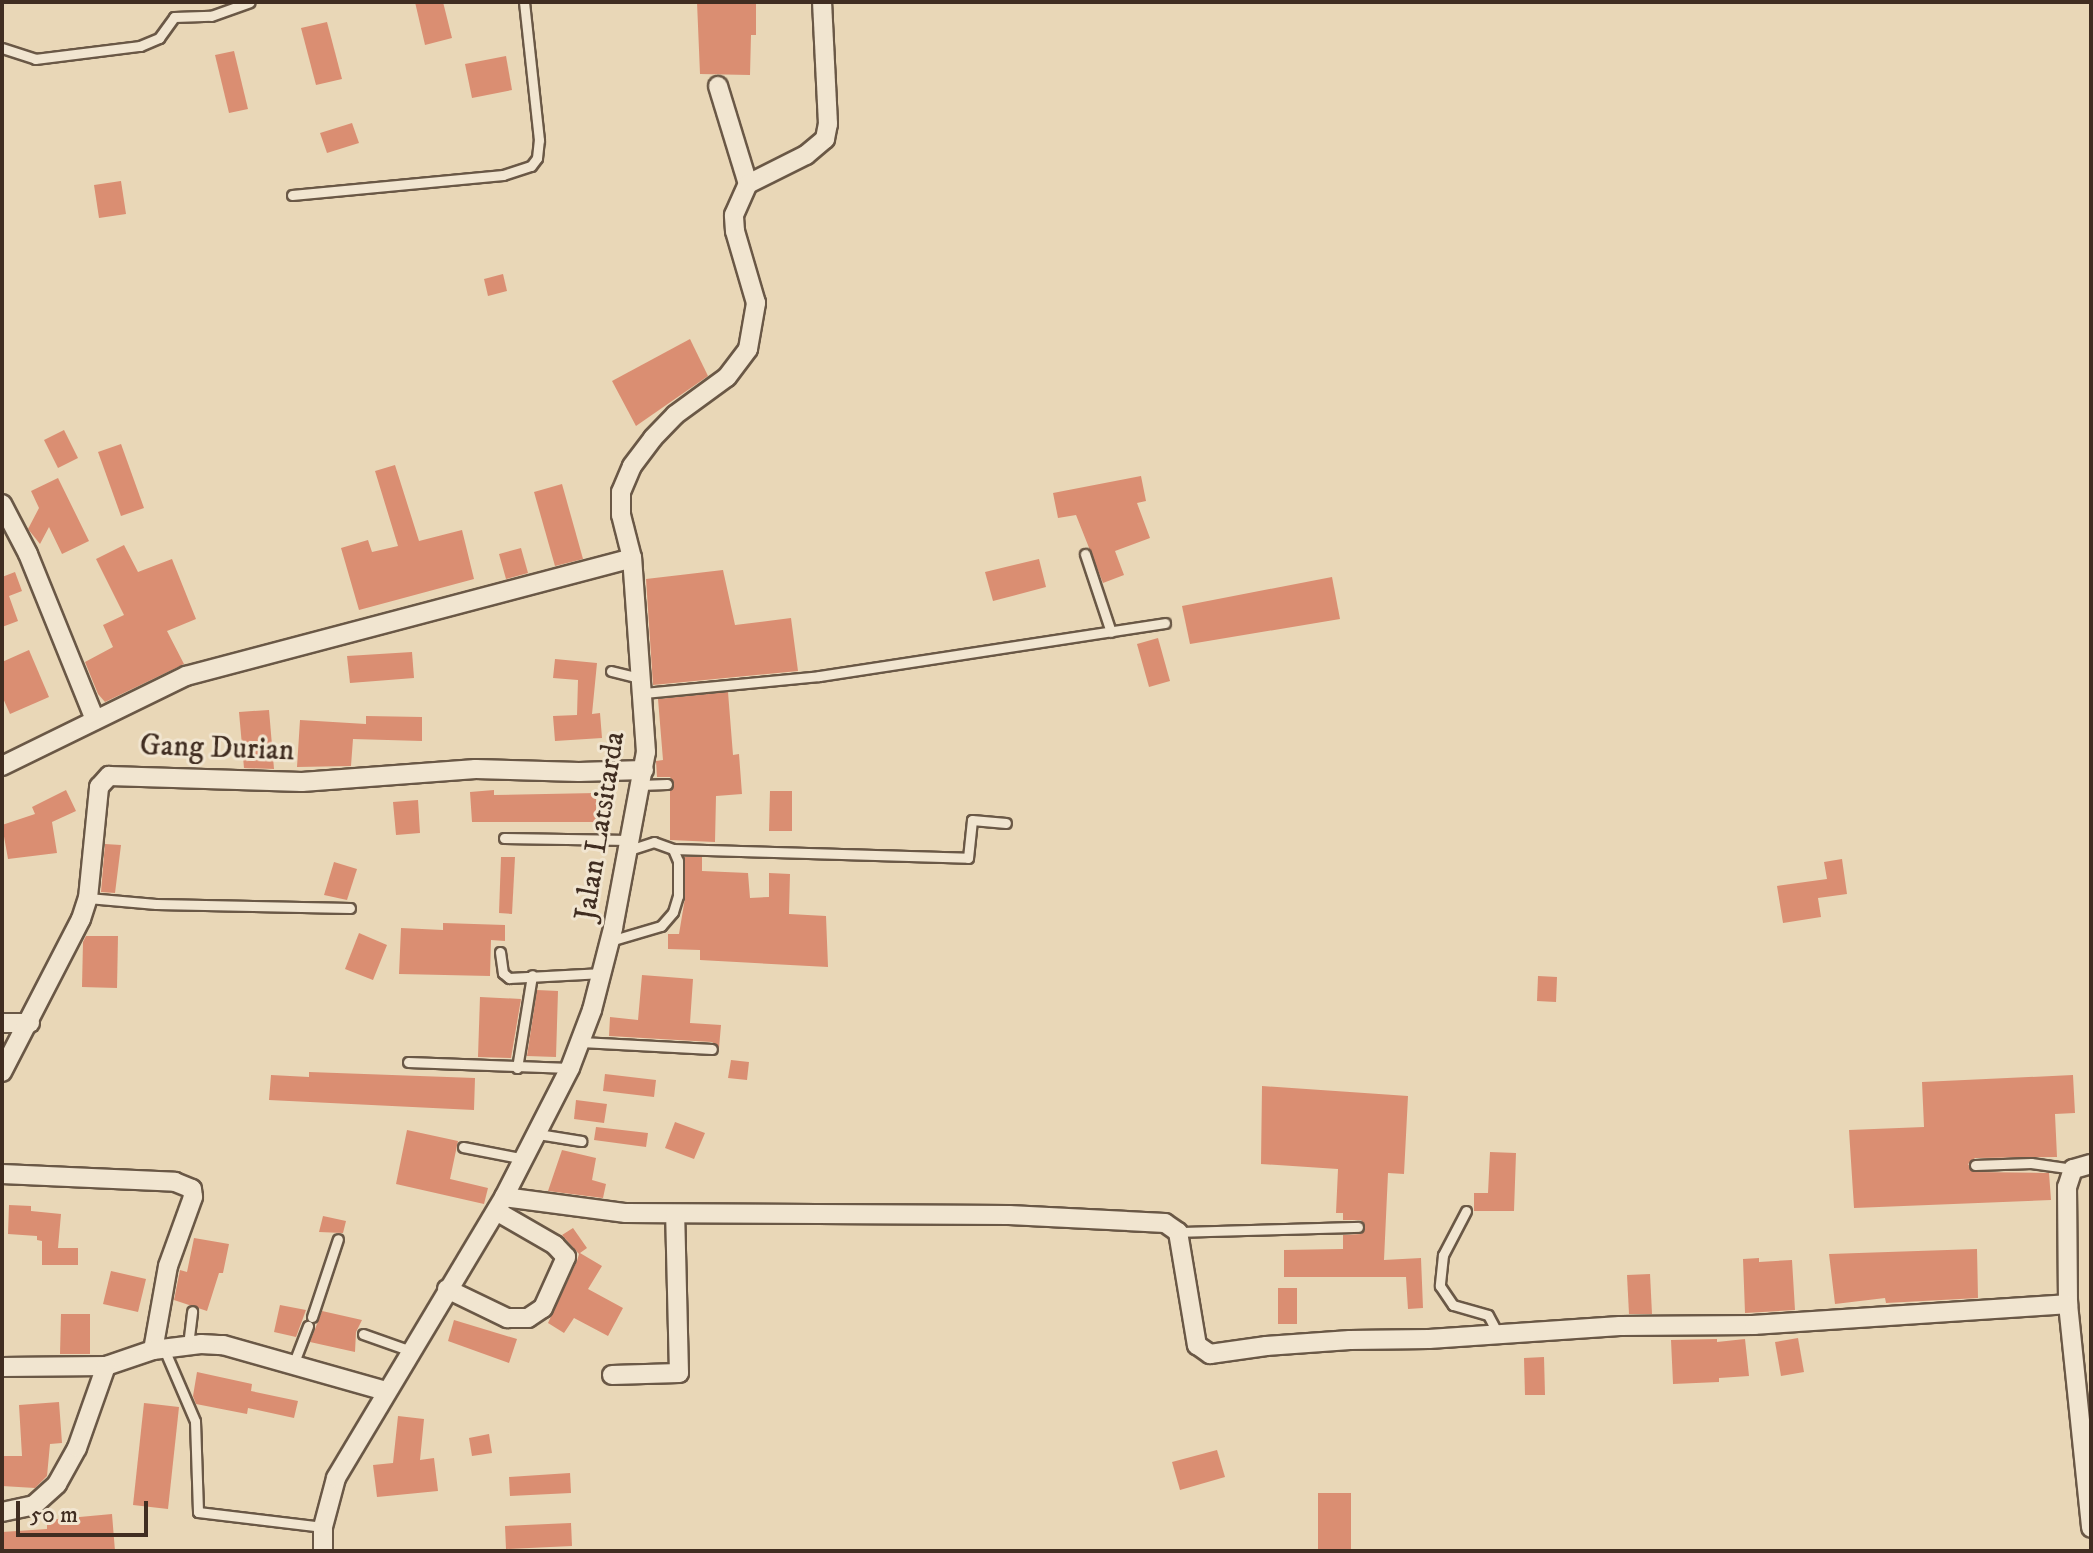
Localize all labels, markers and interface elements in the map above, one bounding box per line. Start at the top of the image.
street label: Gang Durian [139,728,295,770]
street label: Jalan Latsitarda [568,729,634,923]
scale bar [20,1485,152,1535]
text: 50 m [30,1500,78,1530]

